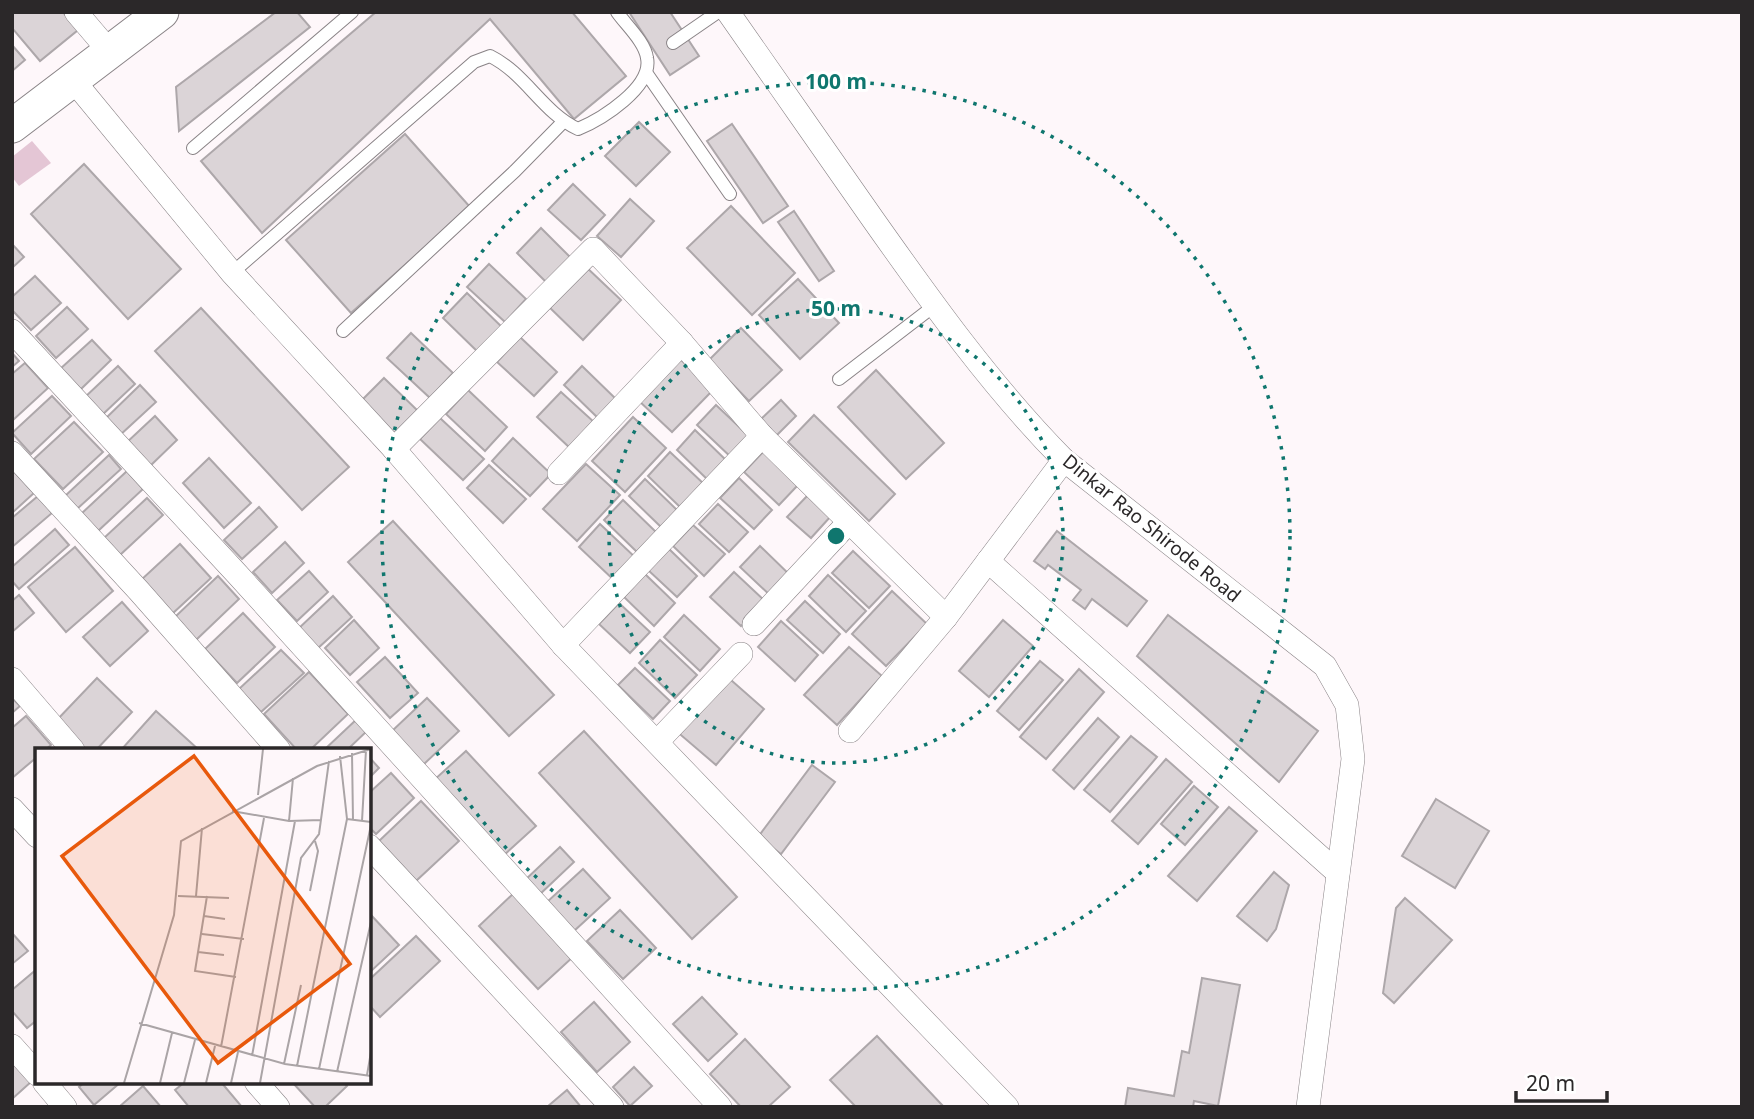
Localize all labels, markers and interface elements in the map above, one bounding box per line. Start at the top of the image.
text: 100 m [805,67,867,95]
text: 50 m [811,294,861,322]
street label: Dinkar Rao Shirode Road [1058,448,1246,608]
centre of rings [824,524,848,548]
inset map [35,748,371,1084]
scale bar [1516,1060,1607,1104]
text: 20 m [1526,1069,1575,1097]

